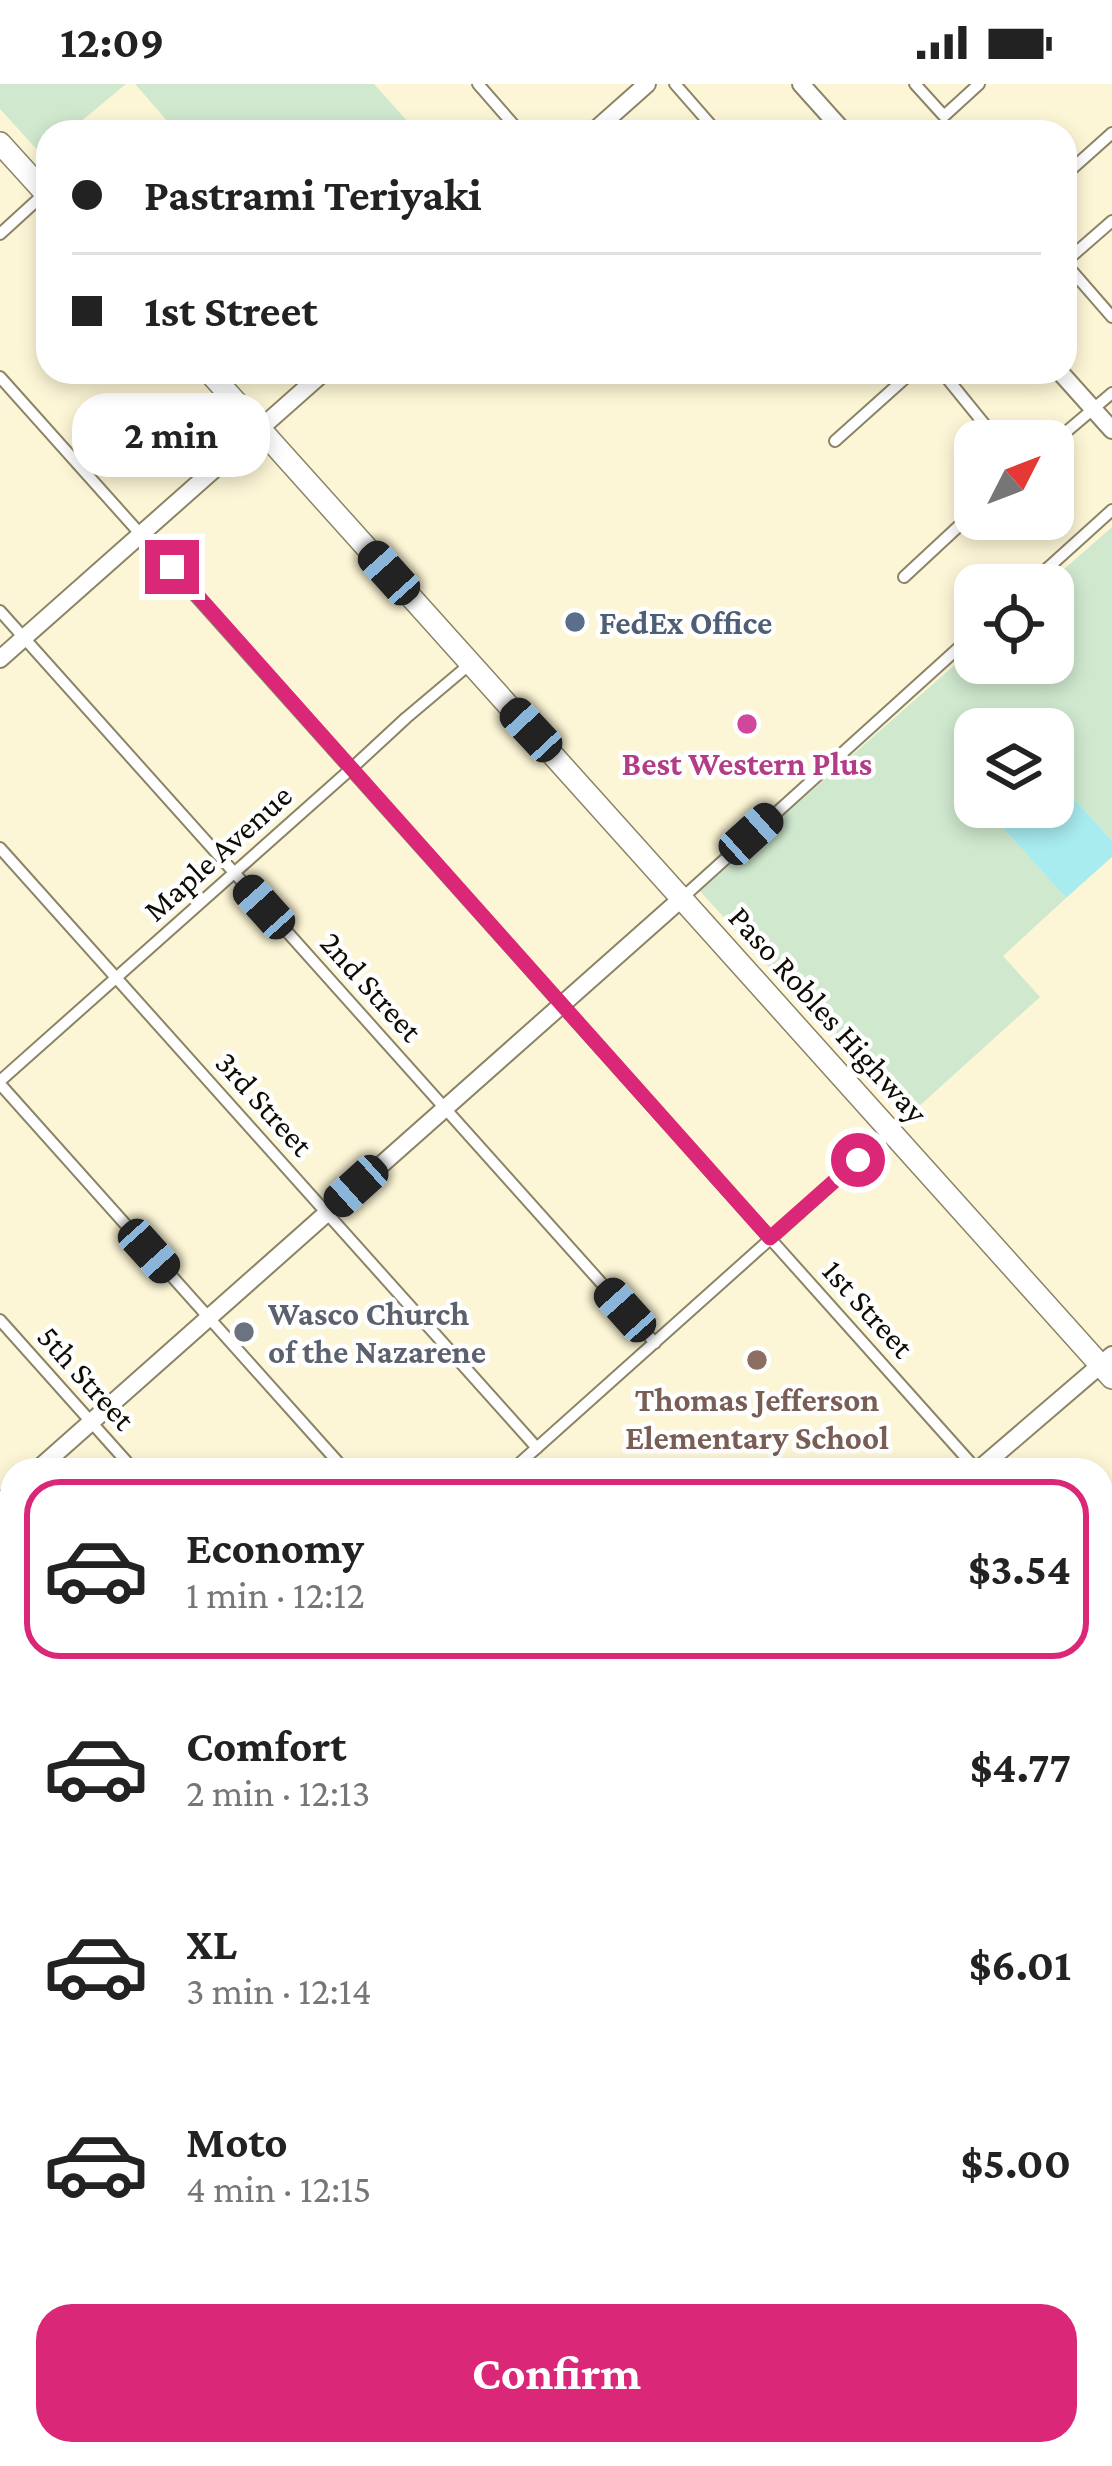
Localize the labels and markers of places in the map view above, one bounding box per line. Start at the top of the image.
place label: FedEx Office [599,604,772,641]
marker: FedEx Office [562,609,588,635]
marker: Best Western Plus [734,711,760,737]
place label: Best Western Plus [622,745,872,782]
place label: Wasco Church of the Nazarene [267,1295,486,1370]
marker: Wasco Church of the Nazarene [231,1319,257,1345]
marker: Thomas Jefferson Elementary School [744,1347,770,1373]
place label: Thomas Jefferson Elementary School [625,1381,889,1456]

